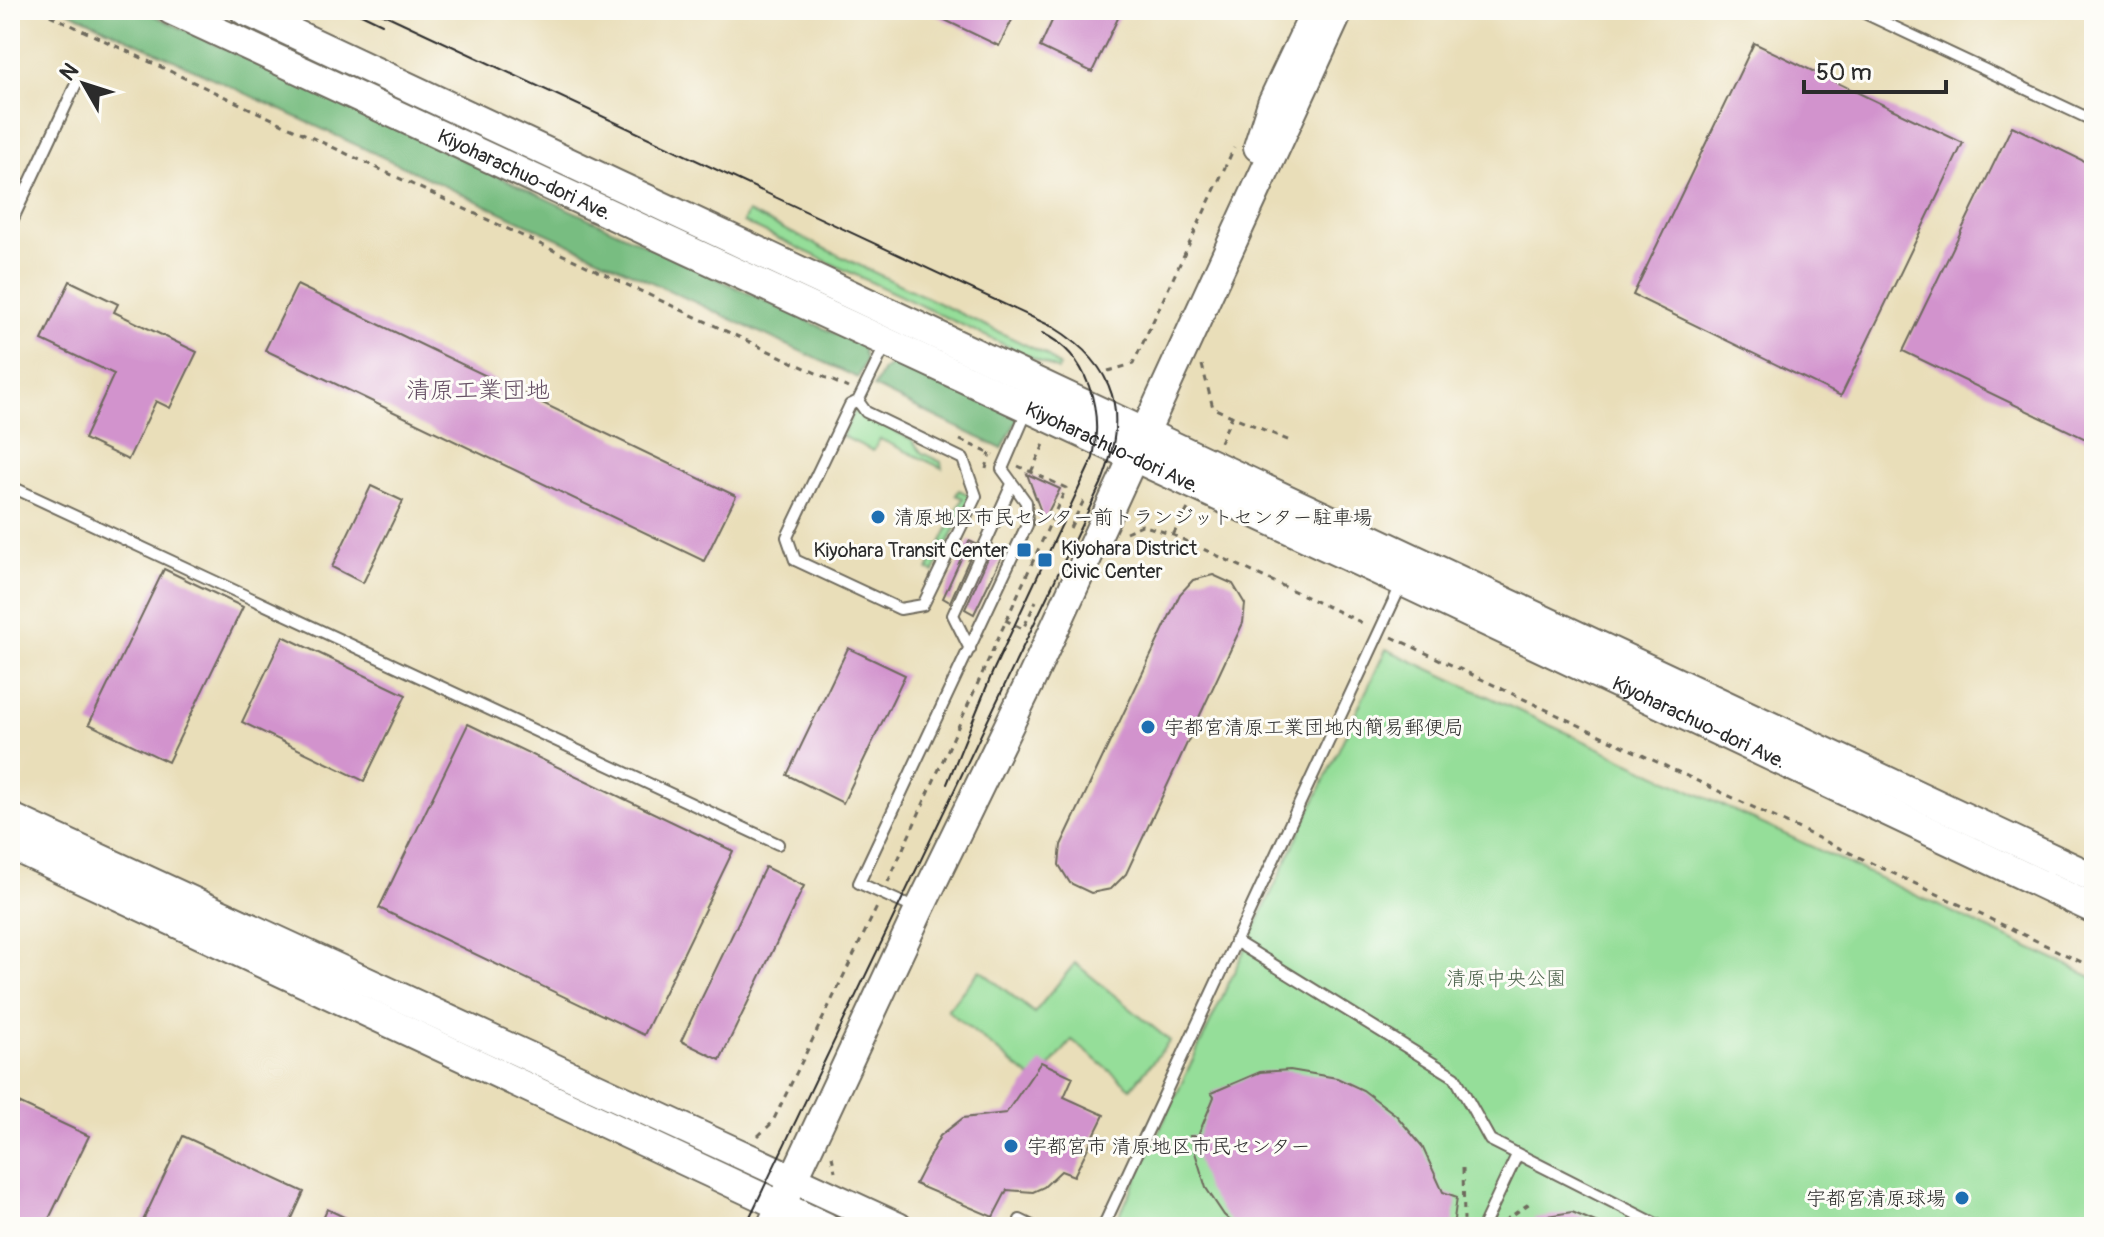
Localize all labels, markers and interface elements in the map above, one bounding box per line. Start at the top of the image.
north arrow [44,44,124,124]
scale bar [1804,44,1946,94]
text: N [54,57,85,87]
text: 50 m [1816,58,1872,87]
street label: Kiyoharachuo-dori Ave. [433,124,616,226]
district label: 清原工業団地 [406,376,550,405]
street label: Kiyoharachuo-dori Ave. [1021,396,1203,499]
place label: 清原地区市民センター前トランジットセンター駐車場 [894,505,1372,530]
marker: 清原地区市民センター前トランジットセンター駐車場 [869,508,887,526]
place label: Kiyohara District Civic Center [1061,536,1198,584]
place label: Kiyohara Transit Center [814,538,1008,563]
marker: Kiyohara Transit Center [1015,541,1033,559]
marker: Kiyohara District Civic Center [1036,551,1054,569]
street label: Kiyoharachuo-dori Ave. [1608,671,1790,774]
place label: 宇都宮清原工業団地内簡易郵便局 [1164,715,1464,740]
marker: 宇都宮清原工業団地内簡易郵便局 [1139,718,1157,736]
park label: 清原中央公園 [1446,966,1566,991]
place label: 宇都宮市 清原地区市民センター [1027,1134,1311,1159]
marker: 宇都宮市 清原地区市民センター [1002,1137,1020,1155]
place label: 宇都宮清原球場 [1806,1186,1946,1211]
marker: 宇都宮清原球場 [1953,1189,1971,1207]

